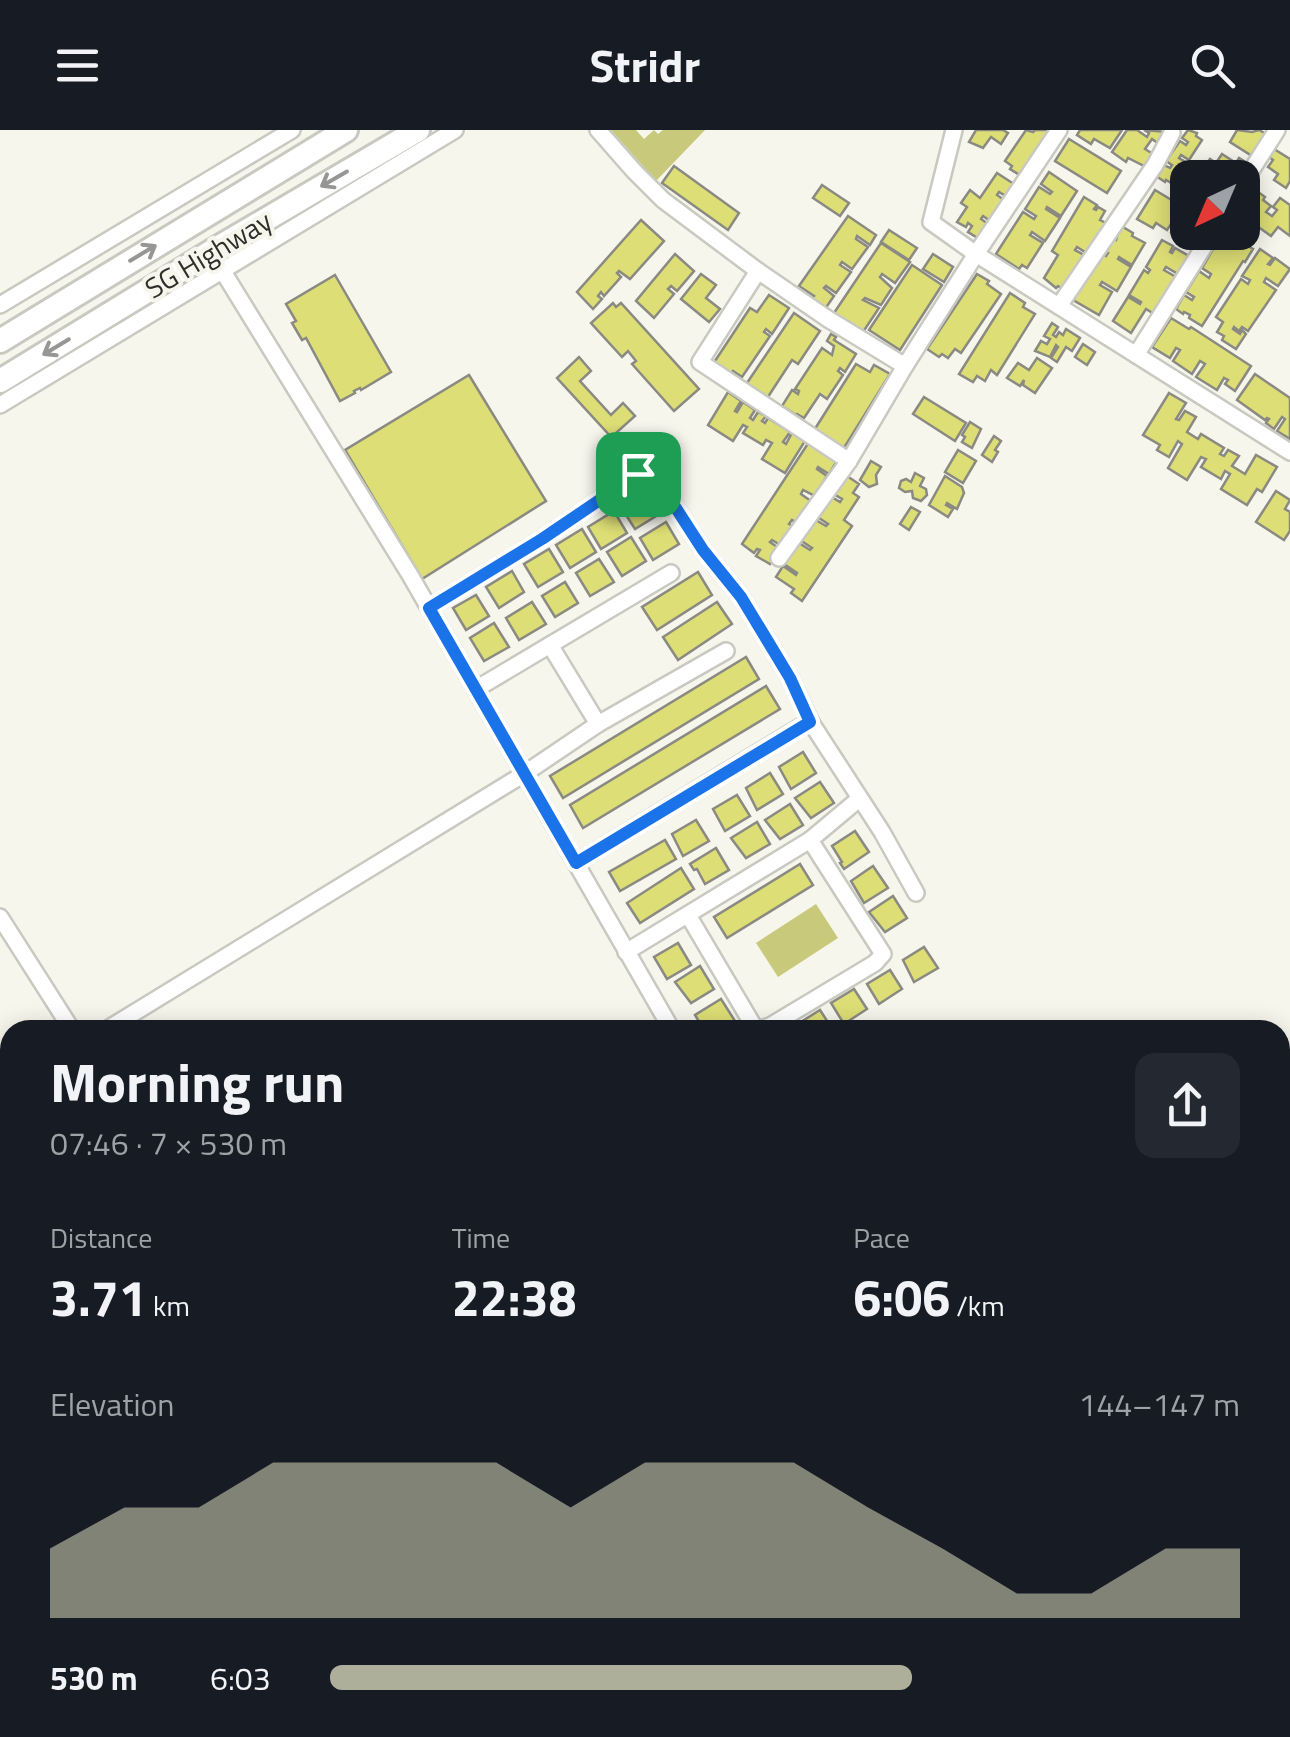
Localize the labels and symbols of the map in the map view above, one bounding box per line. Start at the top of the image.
north arrow [1170,160,1260,250]
one-way arrow [320,169,349,189]
street label: SG Highway [136,199,280,309]
one-way arrow [128,243,157,263]
one-way arrow [42,337,71,357]
pin [596,432,681,517]

